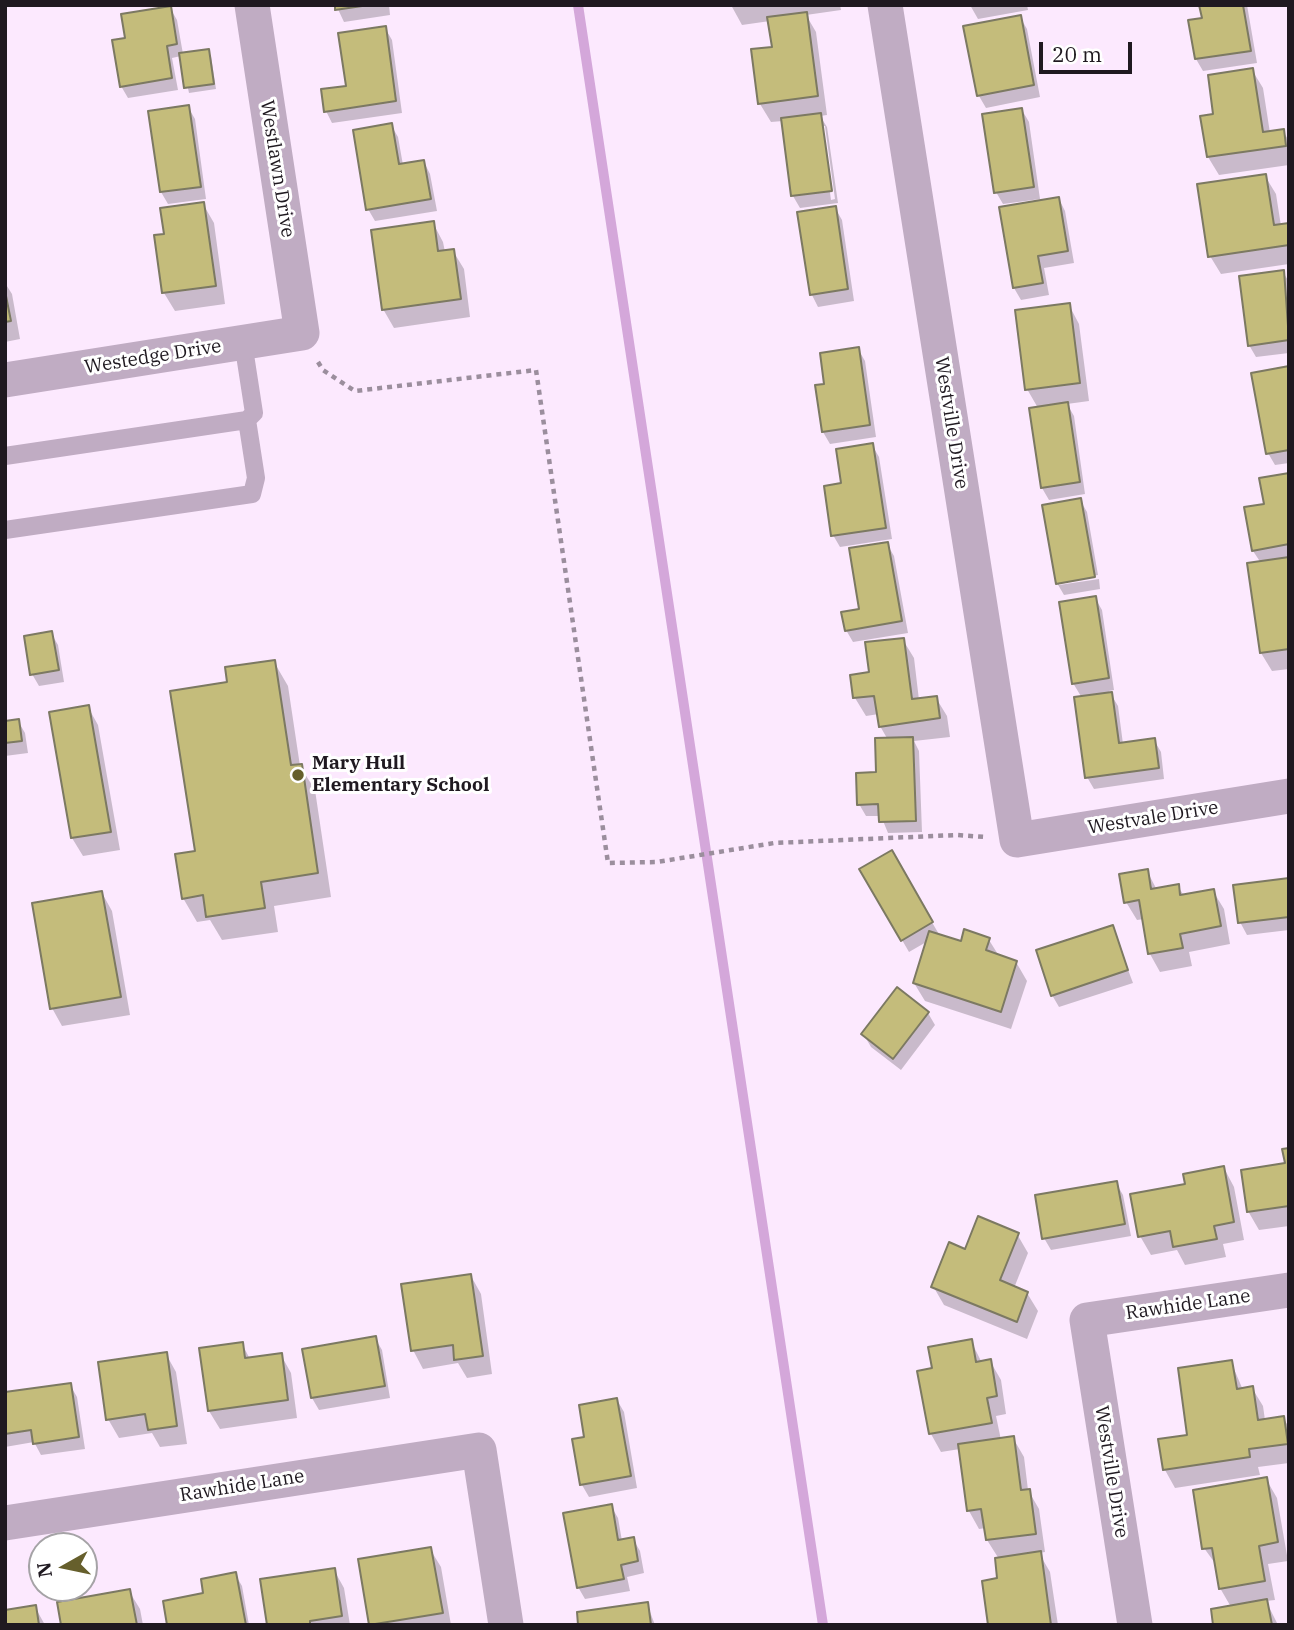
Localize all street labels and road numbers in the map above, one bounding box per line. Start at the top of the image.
street label: Westlawn Drive [255,99,299,239]
street label: Westedge Drive [83,335,223,379]
street label: Westville Drive [929,355,973,491]
street label: Westvale Drive [1086,796,1220,840]
street label: Rawhide Lane [1124,1285,1252,1325]
street label: Westville Drive [1089,1404,1133,1540]
street label: Rawhide Lane [178,1465,306,1507]

